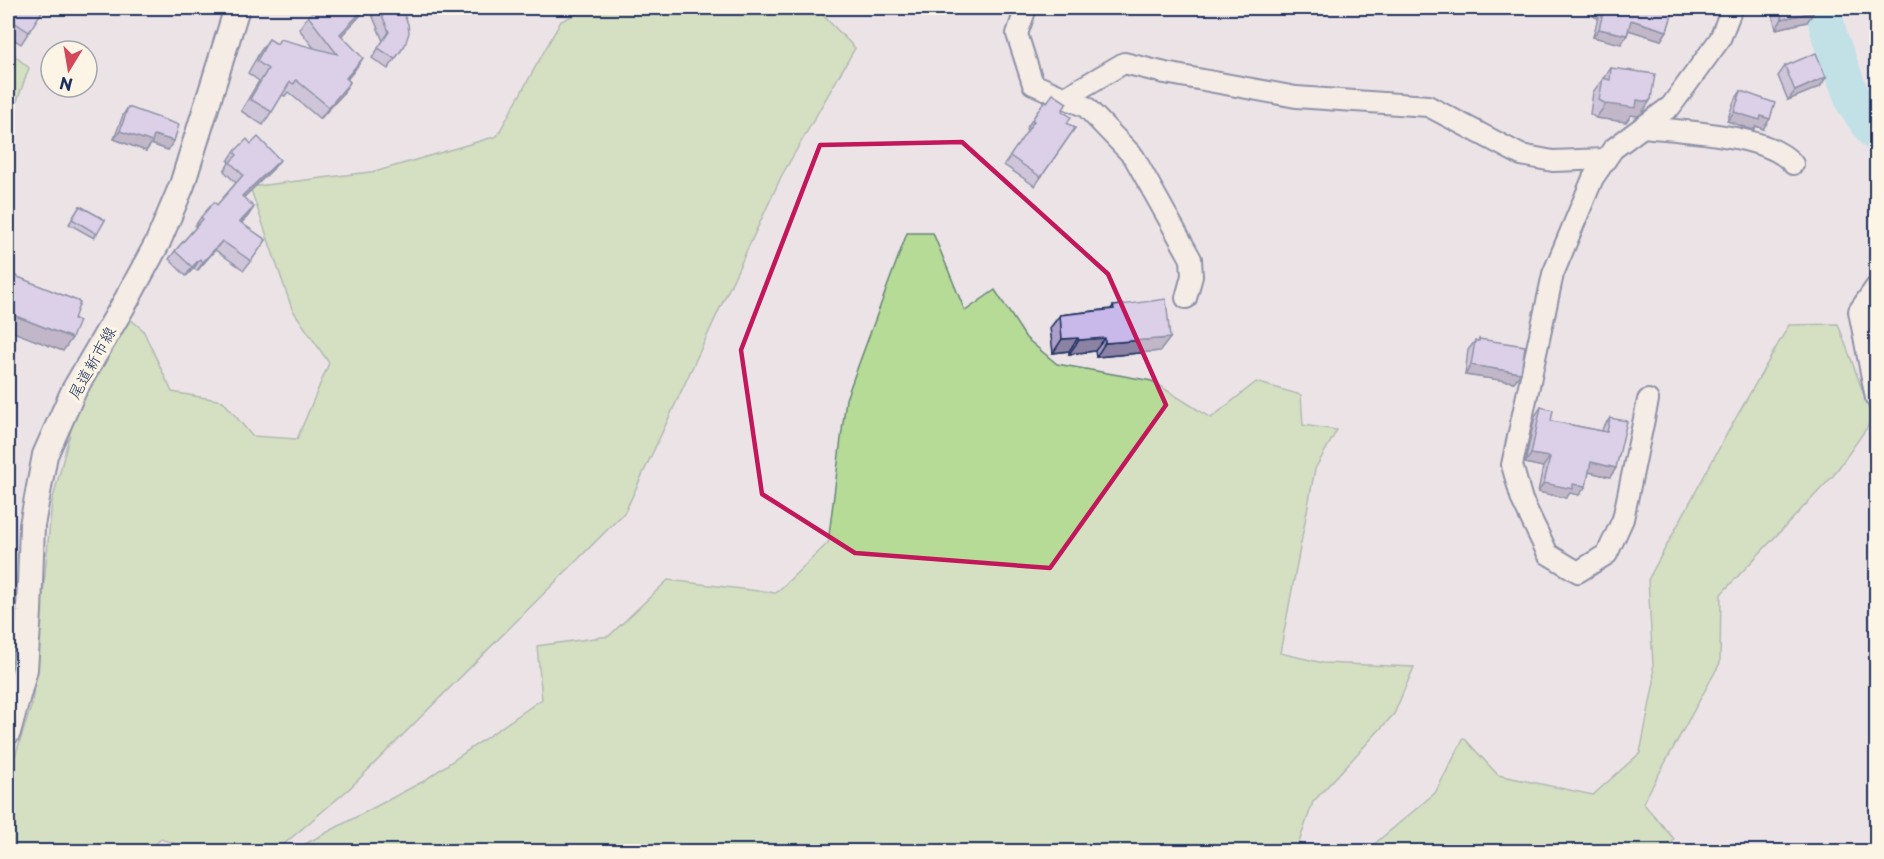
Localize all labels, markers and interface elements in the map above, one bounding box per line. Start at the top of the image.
north arrow [39,39,99,99]
text: N [57,72,74,98]
street label: 尾道新市線 [61,321,121,403]

